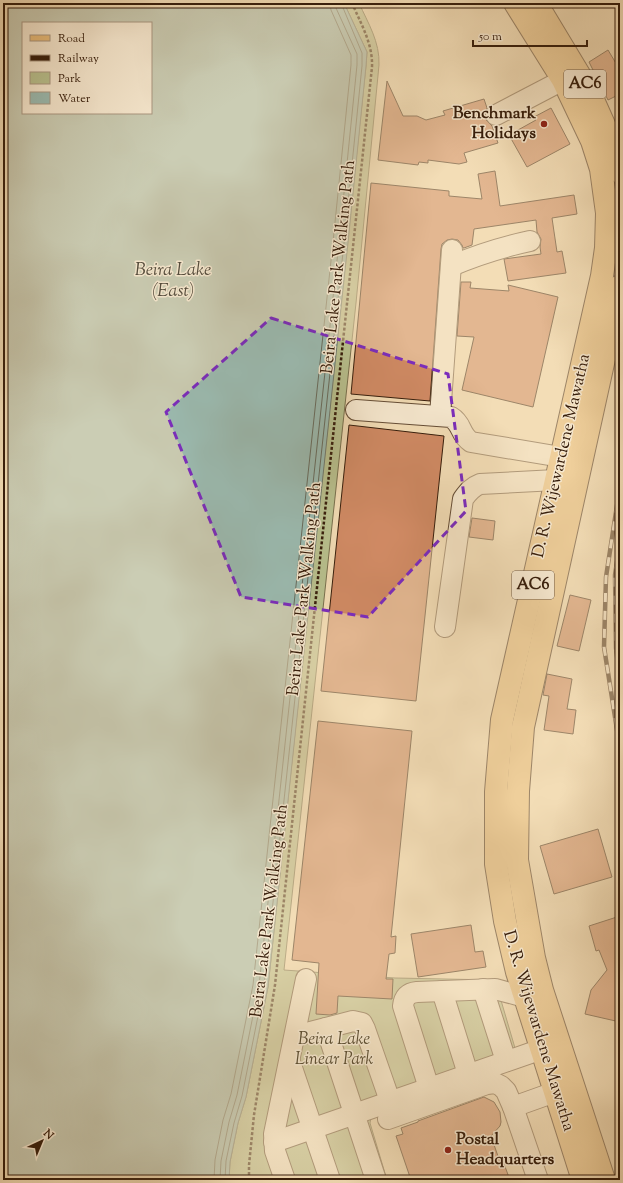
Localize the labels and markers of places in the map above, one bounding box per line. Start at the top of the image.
place label: Benchmark Holidays [453,102,537,146]
marker: Benchmark Holidays [539,119,549,129]
place label: Postal Headquarters [456,1128,555,1172]
marker: Postal Headquarters [443,1145,453,1155]

